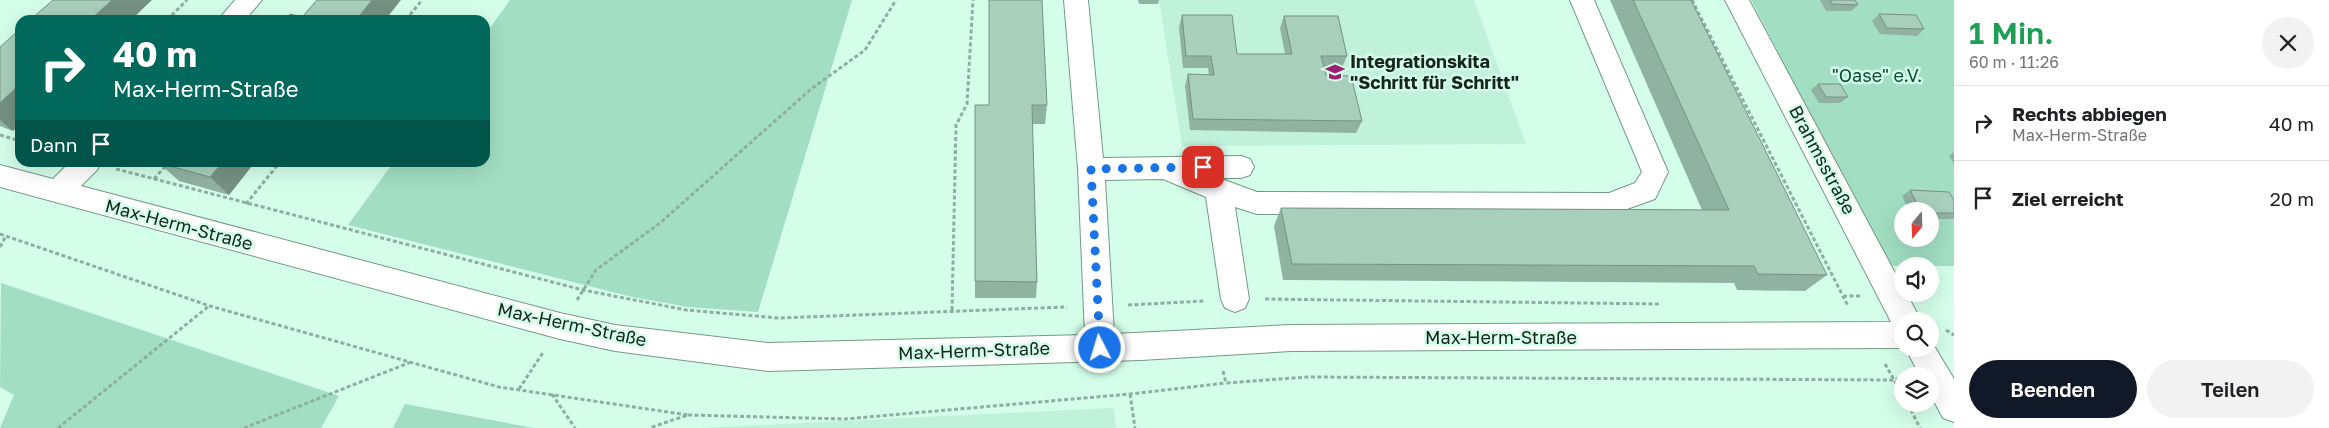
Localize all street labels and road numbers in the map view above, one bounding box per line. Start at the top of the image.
street label: Brahmsstraße [1785,101,1861,218]
street label: Max-Herm-Straße [103,194,255,254]
street label: Max-Herm-Straße [496,297,649,351]
street label: Max-Herm-Straße [1425,326,1577,348]
street label: Max-Herm-Straße [898,336,1050,364]

